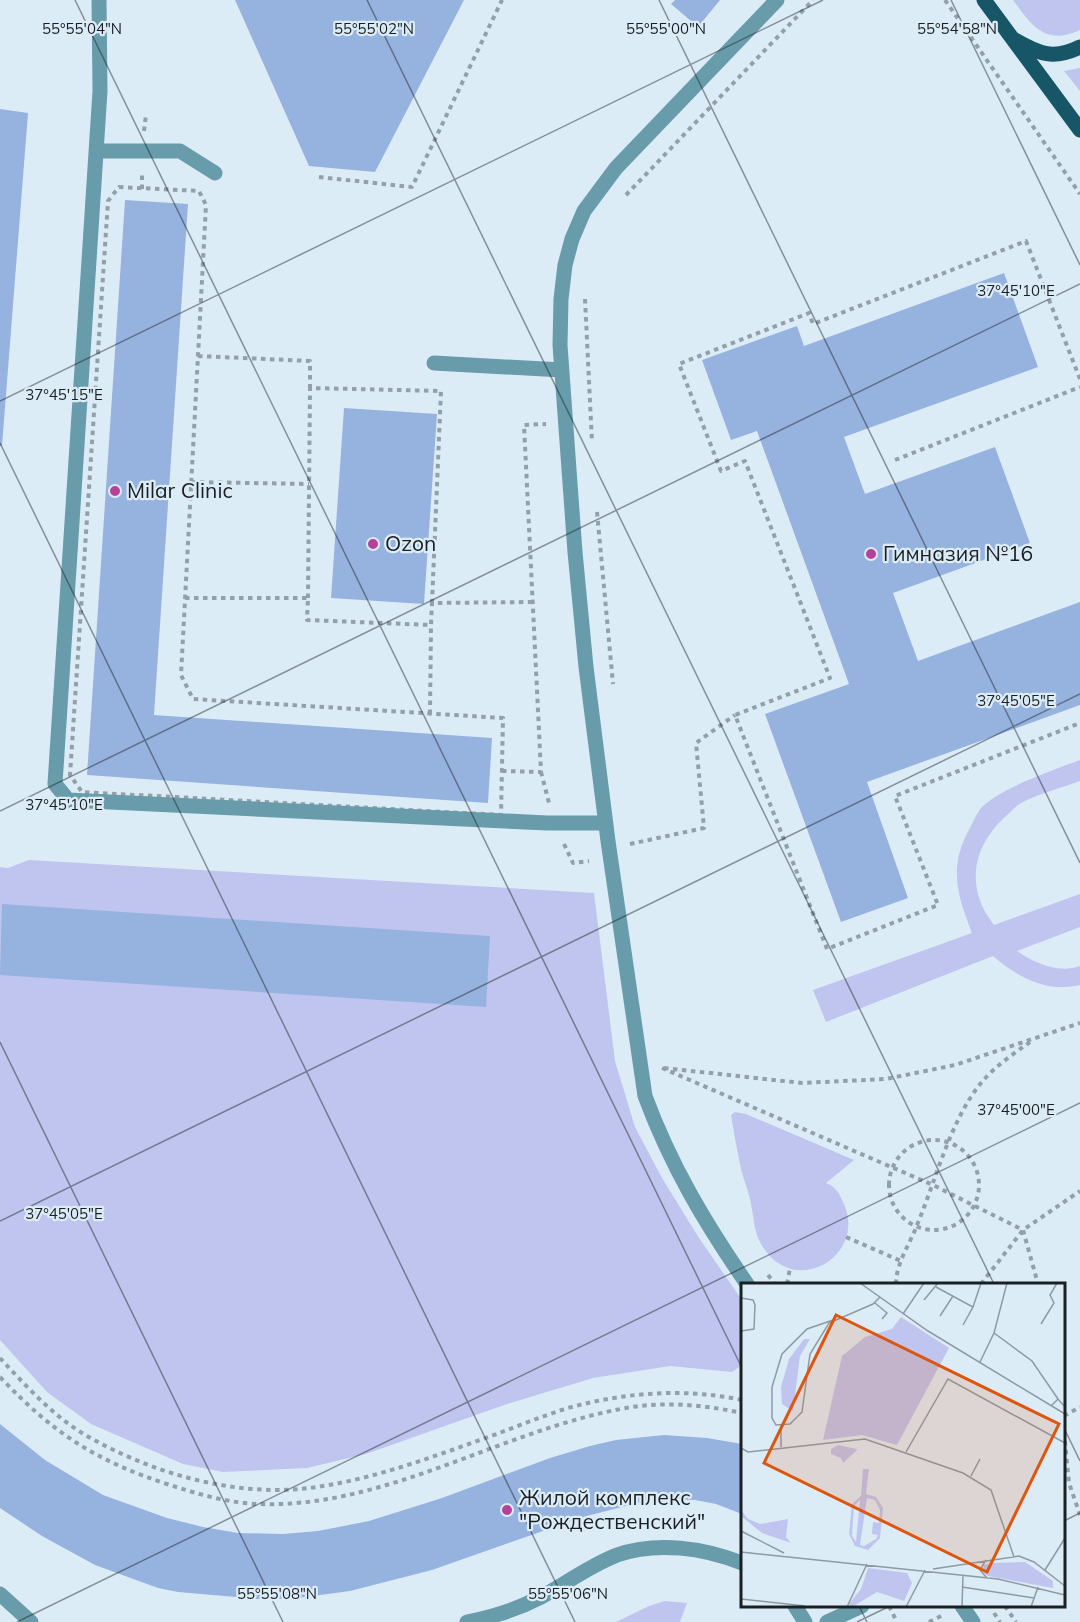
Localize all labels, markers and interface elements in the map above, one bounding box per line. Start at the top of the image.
text: 55°55'04"N [42,19,122,38]
text: 55°55'02"N [334,19,414,38]
text: 55°55'00"N [626,19,706,38]
text: 55°54'58"N [917,19,997,38]
text: 37°45'10"E [977,281,1055,300]
text: 37°45'15"E [25,385,103,404]
place label: Milar Clinic [127,477,233,503]
marker: Milar Clinic [108,484,122,498]
place label: Ozon [385,530,436,556]
marker: Ozon [366,537,380,551]
place label: Гимназия №16 [883,540,1033,566]
marker: Гимназия №16 [864,547,878,561]
text: 37°45'05"E [977,691,1055,710]
text: 37°45'10"E [25,795,103,814]
text: 37°45'00"E [977,1100,1055,1119]
text: 37°45'05"E [25,1204,103,1223]
inset map [741,1283,1065,1607]
place label: Жилой комплекс "Рождественский" [519,1484,705,1534]
marker: Жилой комплекс "Рождественский" [500,1503,514,1517]
text: 55°55'08"N [237,1584,317,1603]
text: 55°55'06"N [528,1584,608,1603]

